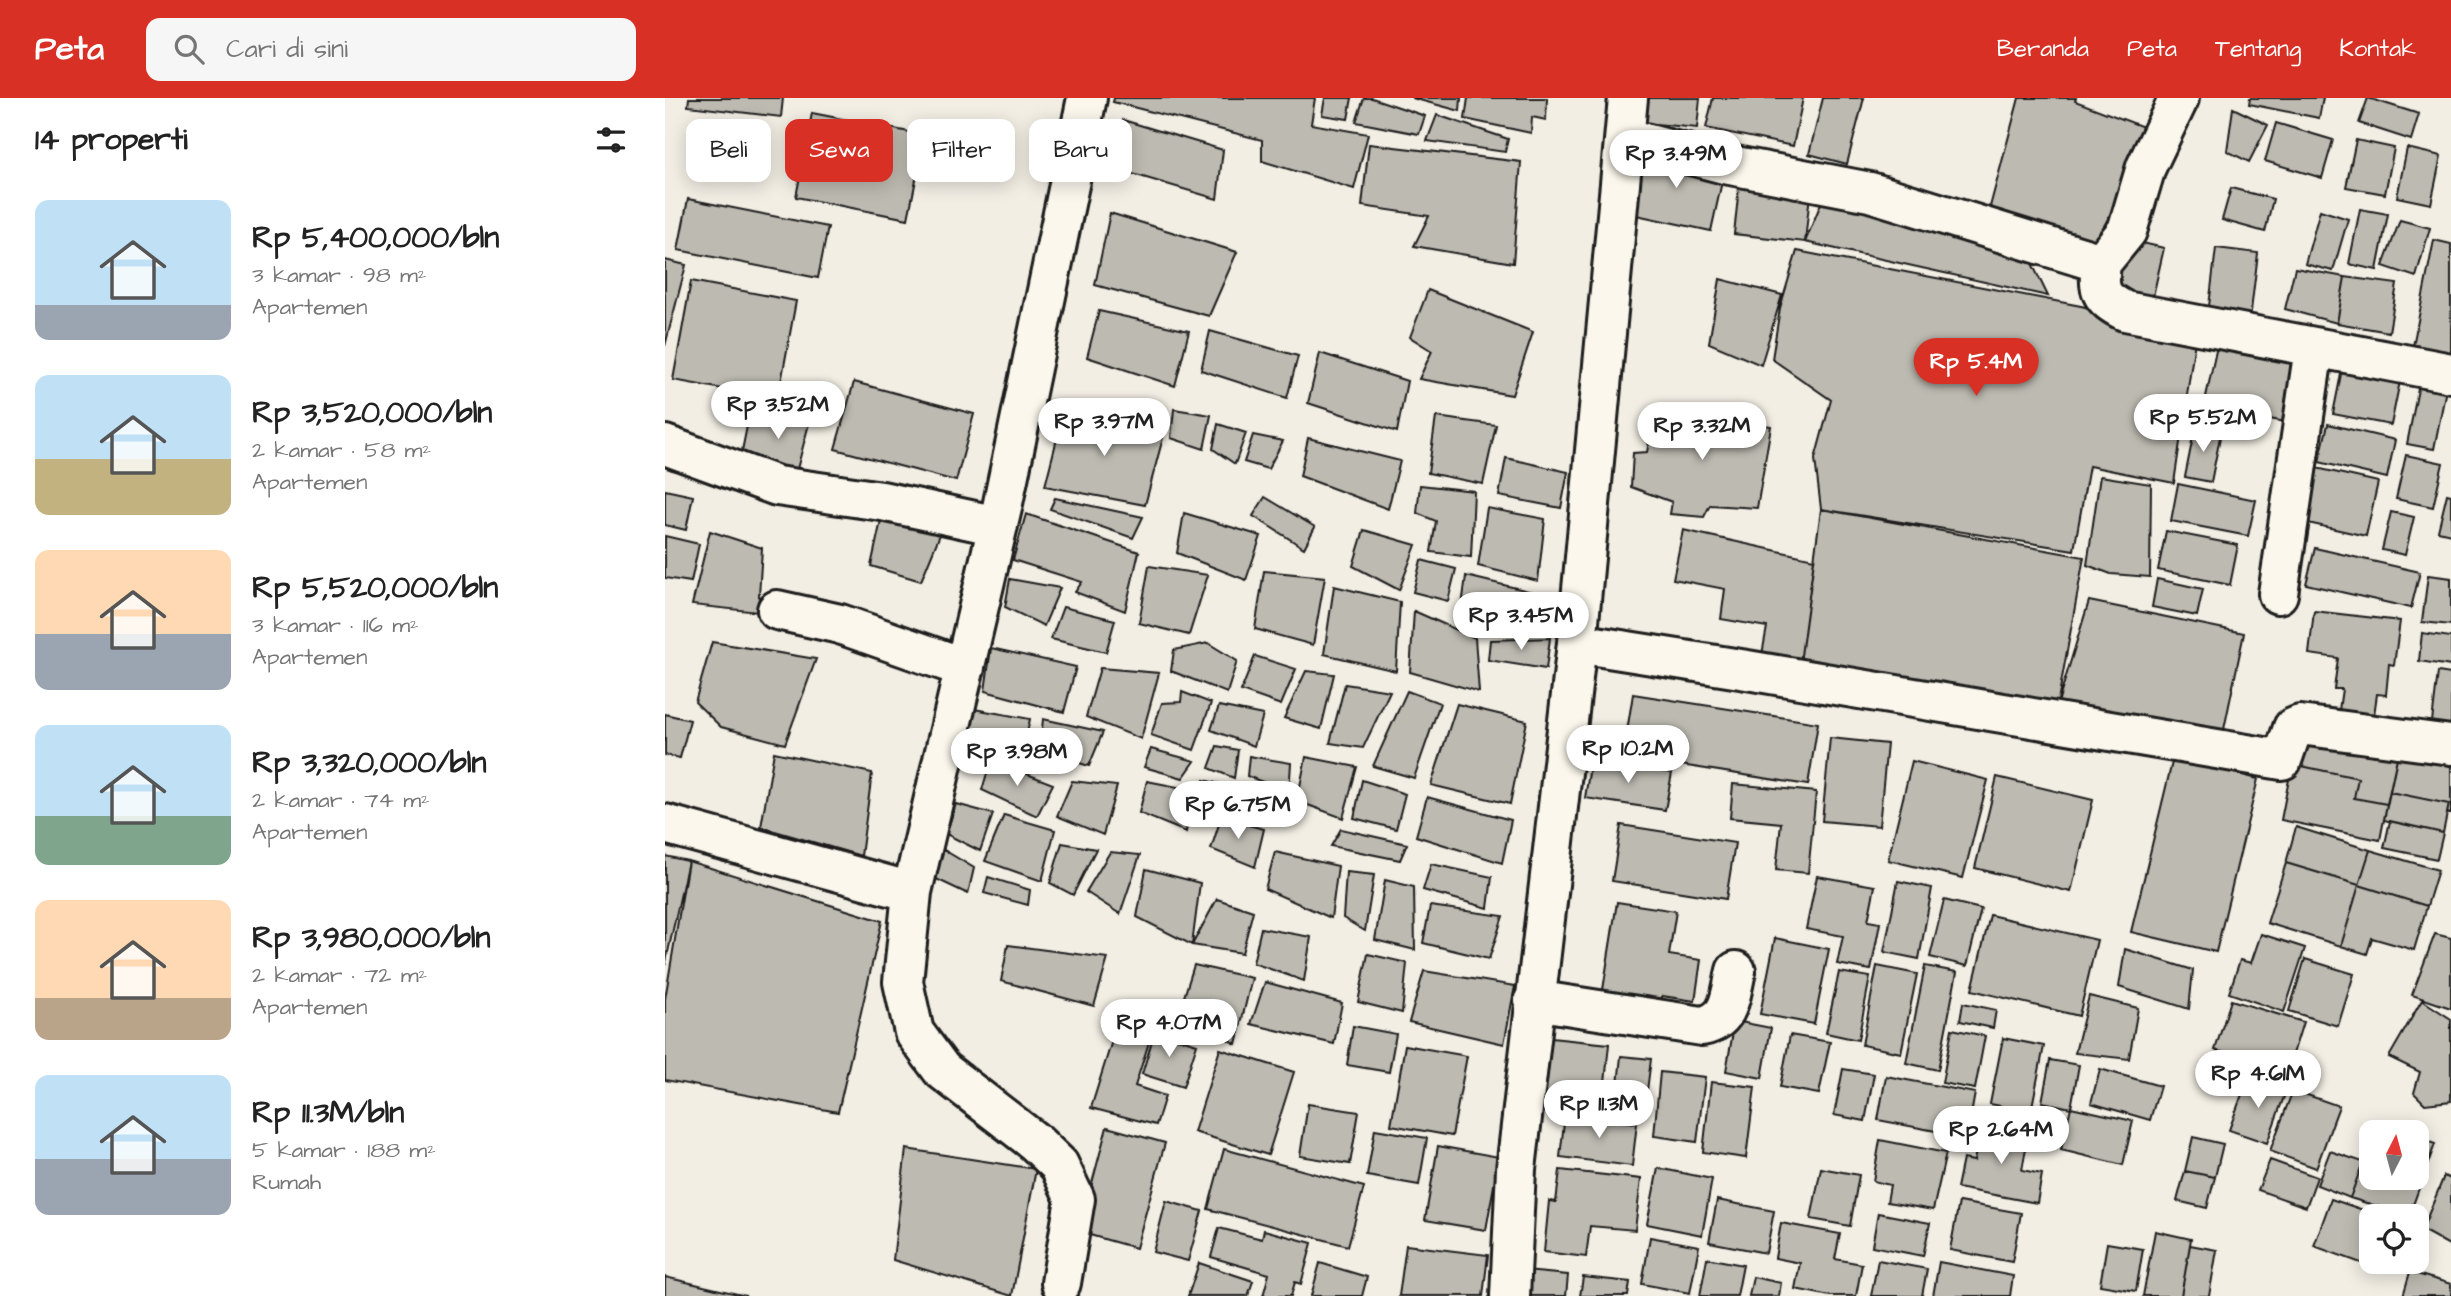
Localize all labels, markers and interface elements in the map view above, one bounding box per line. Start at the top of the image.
search box [146,18,636,81]
text: Peta [35,26,104,72]
icon: search [170,30,208,68]
text: Cari di sini [226,31,348,67]
text: Beranda [1997,32,2089,66]
text: Peta [2127,32,2177,66]
text: Tentang [2215,32,2301,66]
text: Kontak [2339,32,2416,66]
text: 14 properti [35,119,188,161]
chip: Beli [686,119,771,182]
chip: Sewa [785,119,893,182]
chip: Filter [907,119,1015,182]
chip: Baru [1029,119,1132,182]
icon: filters [592,121,630,159]
pin: Rp 3.49M [1604,130,1748,190]
text: Rp 3.49M [1625,137,1727,169]
text: Rp 5,400,000/bln [252,217,499,259]
icon: home [91,228,175,312]
text: 3 kamar · 98 m² [252,259,426,291]
text: Apartemen [252,291,368,323]
pin: Rp 5.4M [1911,338,2041,398]
text: Rp 5.4M [1930,345,2022,377]
pin: Rp 3.52M [706,382,850,441]
text: Rp 3.52M [727,388,829,420]
text: Rp 3,520,000/bln [252,392,492,434]
pin: Rp 5.52M [2131,394,2275,454]
pin: Rp 3.97M [1032,398,1176,458]
text: Rp 5.52M [2150,401,2256,433]
pin: Rp 3.32M [1630,402,1774,462]
icon: home [91,403,175,487]
text: Rp 3.97M [1054,405,1154,437]
text: Rp 3.32M [1653,409,1751,441]
text: 2 kamar · 58 m² [252,434,431,466]
text: Apartemen [252,466,368,498]
text: Rp 5,520,000/bln [252,567,498,609]
icon: home [91,578,175,662]
pin: Rp 3.45M [1449,592,1593,652]
text: Rp 3.45M [1469,599,1573,631]
text: 3 kamar · 116 m² [252,609,419,641]
text: Apartemen [252,641,368,673]
pin: Rp 10.2M [1556,726,1700,785]
pin: Rp 3.98M [945,728,1089,788]
text: Rp 10.2M [1582,732,1674,764]
text: Rp 3.98M [967,735,1067,767]
text: Rp 3,320,000/bln [252,742,486,784]
icon: home [91,753,175,837]
pin: Rp 6.75M [1166,782,1310,841]
text: 2 kamar · 74 m² [252,784,430,816]
text: Rp 6.75M [1185,788,1291,820]
text: Apartemen [252,816,368,848]
text: Rp 3,980,000/bln [252,917,490,959]
icon: home [91,928,175,1012]
text: 2 kamar · 72 m² [252,959,427,991]
text: Apartemen [252,991,368,1023]
pin: Rp 4.07M [1097,1000,1241,1059]
text: Rp 4.07M [1117,1006,1221,1038]
pin: Rp 4.61M [2186,1051,2330,1110]
text: Rp 4.61M [2211,1057,2305,1089]
pin: Rp 11.3M [1527,1080,1671,1140]
text: Rp 11.3M [1560,1087,1638,1119]
text: Rp 11.3M/bln [252,1092,404,1134]
icon: home [91,1103,175,1187]
pin: Rp 2.64M [1929,1107,2073,1166]
text: Rp 2.64M [1949,1113,2053,1145]
north arrow [2359,1120,2429,1190]
map controls [2359,1120,2429,1274]
text: 5 kamar · 188 m² [252,1134,436,1166]
text: Rumah [252,1166,321,1198]
button: locate [2359,1204,2429,1274]

